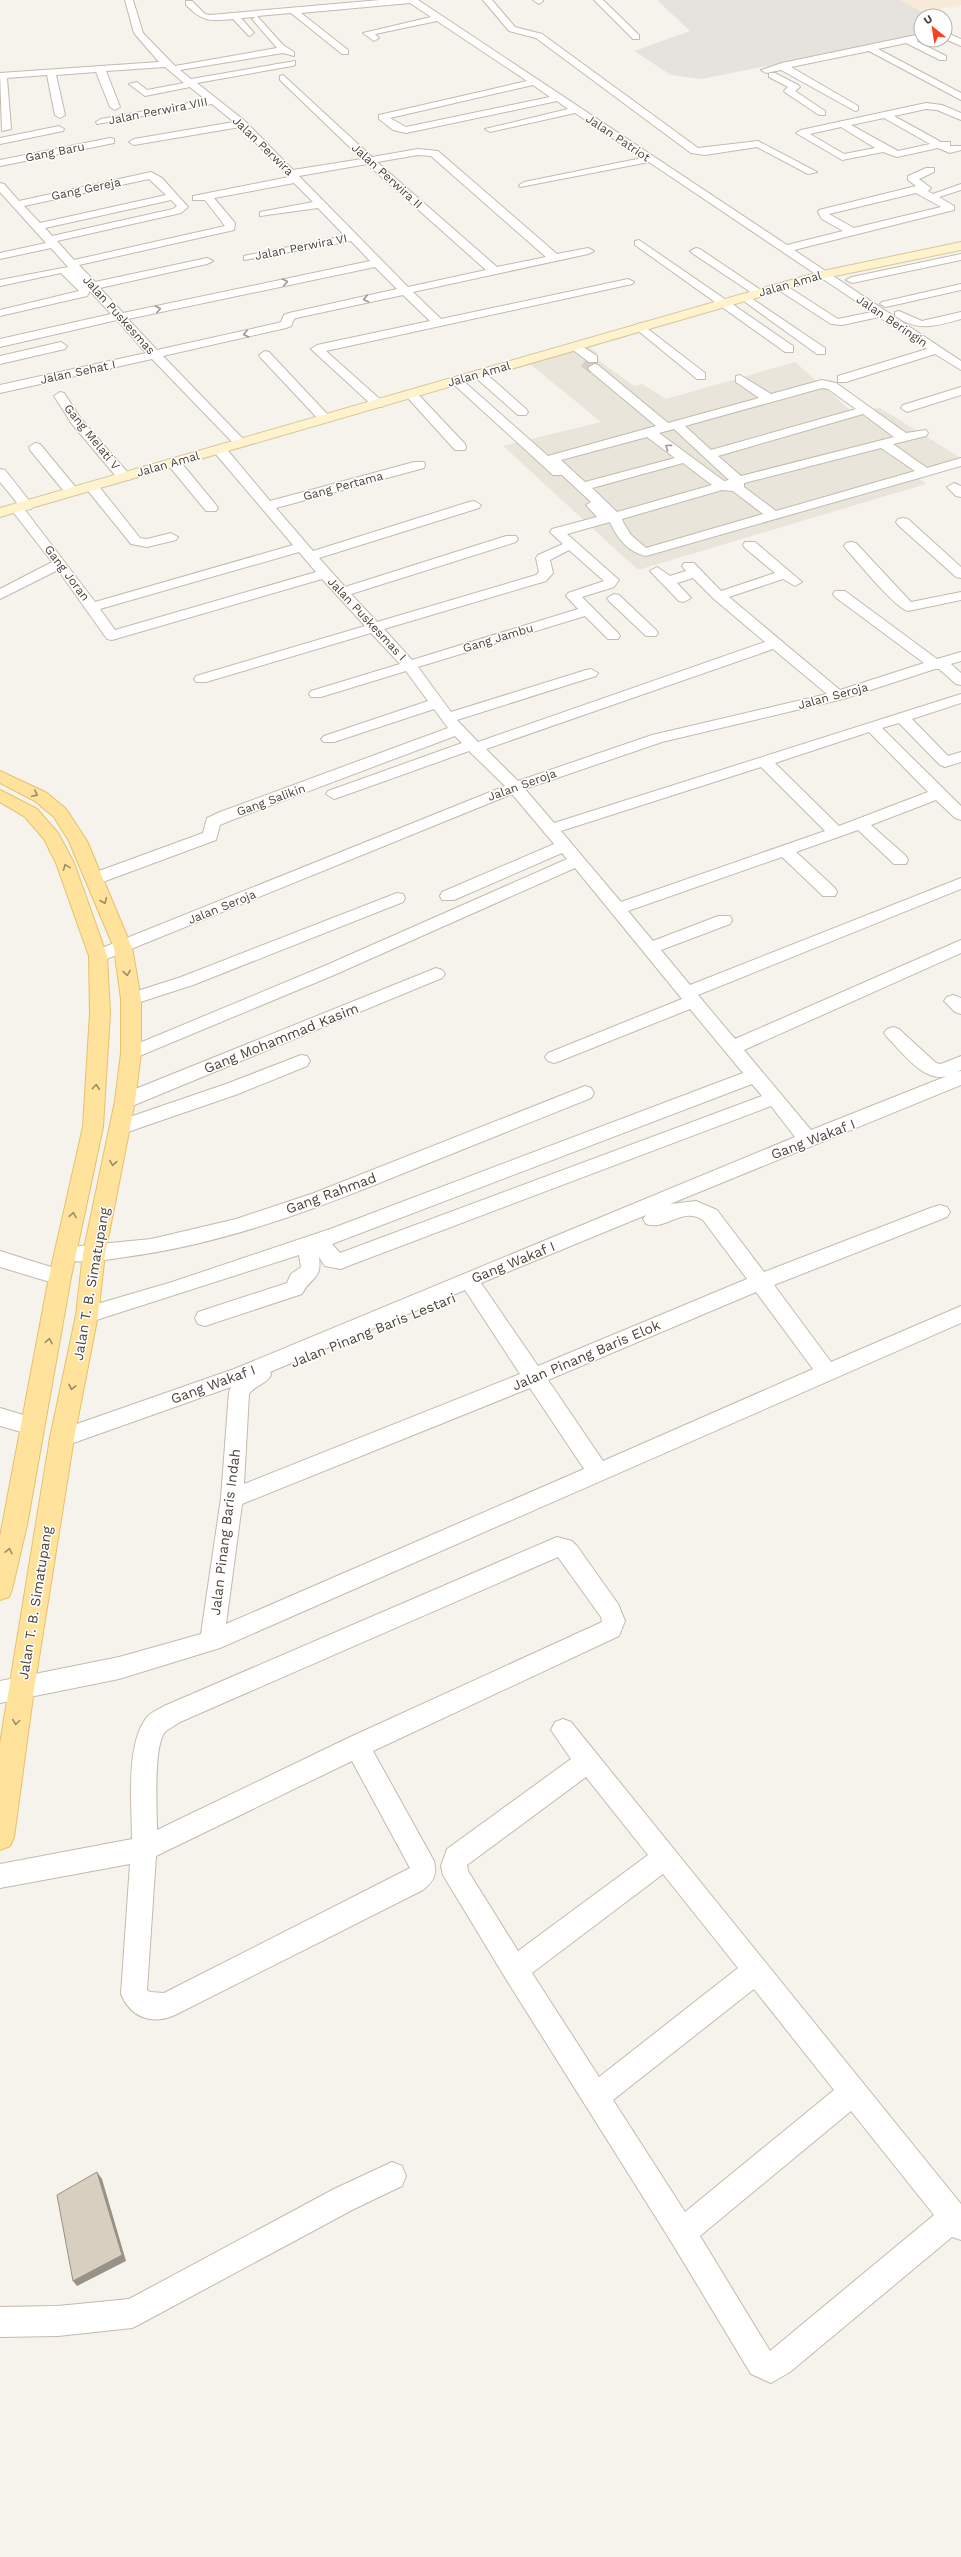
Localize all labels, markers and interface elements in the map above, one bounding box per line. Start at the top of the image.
north arrow [913,8,953,48]
text: U [922,12,935,27]
street label: Jalan Perwira VIII [107,94,209,128]
street label: Jalan Patriot [583,111,653,165]
street label: Jalan Perwira [230,113,296,179]
street label: Gang Baru [24,139,86,165]
street label: Jalan Perwira II [349,141,425,211]
street label: Gang Gereja [50,175,122,203]
street label: Jalan Perwira VI [254,231,348,263]
street label: Jalan Amal [757,268,823,300]
street label: Jalan Puskesmas [80,273,158,357]
one-way arrow [282,278,288,286]
street label: Jalan Beringin [854,292,930,350]
one-way arrow [363,295,369,303]
one-way arrow [155,305,161,313]
one-way arrow [243,330,249,338]
street label: Jalan Sehat I [39,357,117,387]
street label: Jalan Amal [446,358,512,390]
street label: Gang Melati V [61,401,123,473]
one-way arrow [666,444,673,451]
street label: Jalan Amal [135,448,201,480]
street label: Gang Pertama [302,469,385,503]
street label: Gang Joran [42,542,92,604]
street label: Jalan Puskesmas I [325,575,409,663]
street label: Gang Jambu [461,621,535,655]
street label: Jalan Seroja [796,680,870,712]
street label: Jalan Seroja [486,766,558,804]
street label: Gang Salikin [235,781,307,819]
one-way arrow [30,789,38,797]
one-way arrow [62,863,70,870]
street label: Jalan Seroja [186,887,258,927]
one-way arrow [99,897,107,904]
one-way arrow [122,970,131,976]
street label: Gang Mohammad Kasim [201,1000,361,1076]
one-way arrow [92,1084,101,1090]
street label: Gang Wakaf I [769,1116,857,1162]
one-way arrow [109,1159,117,1166]
street label: Gang Rahmad [284,1169,378,1217]
street label: Jalan T. B. Simatupang [70,1206,112,1362]
one-way arrow [69,1212,77,1218]
street label: Gang Wakaf I [469,1238,557,1286]
street label: Jalan Pinang Baris Lestari [288,1290,458,1370]
street label: Jalan Pinang Baris Elok [510,1317,662,1393]
one-way arrow [45,1338,53,1344]
street label: Gang Wakaf I [168,1361,258,1407]
one-way arrow [69,1384,77,1390]
street label: Jalan Pinang Baris Indah [207,1448,243,1616]
street label: Jalan T. B. Simatupang [15,1525,55,1681]
one-way arrow [4,1548,12,1554]
one-way arrow [12,1719,21,1725]

